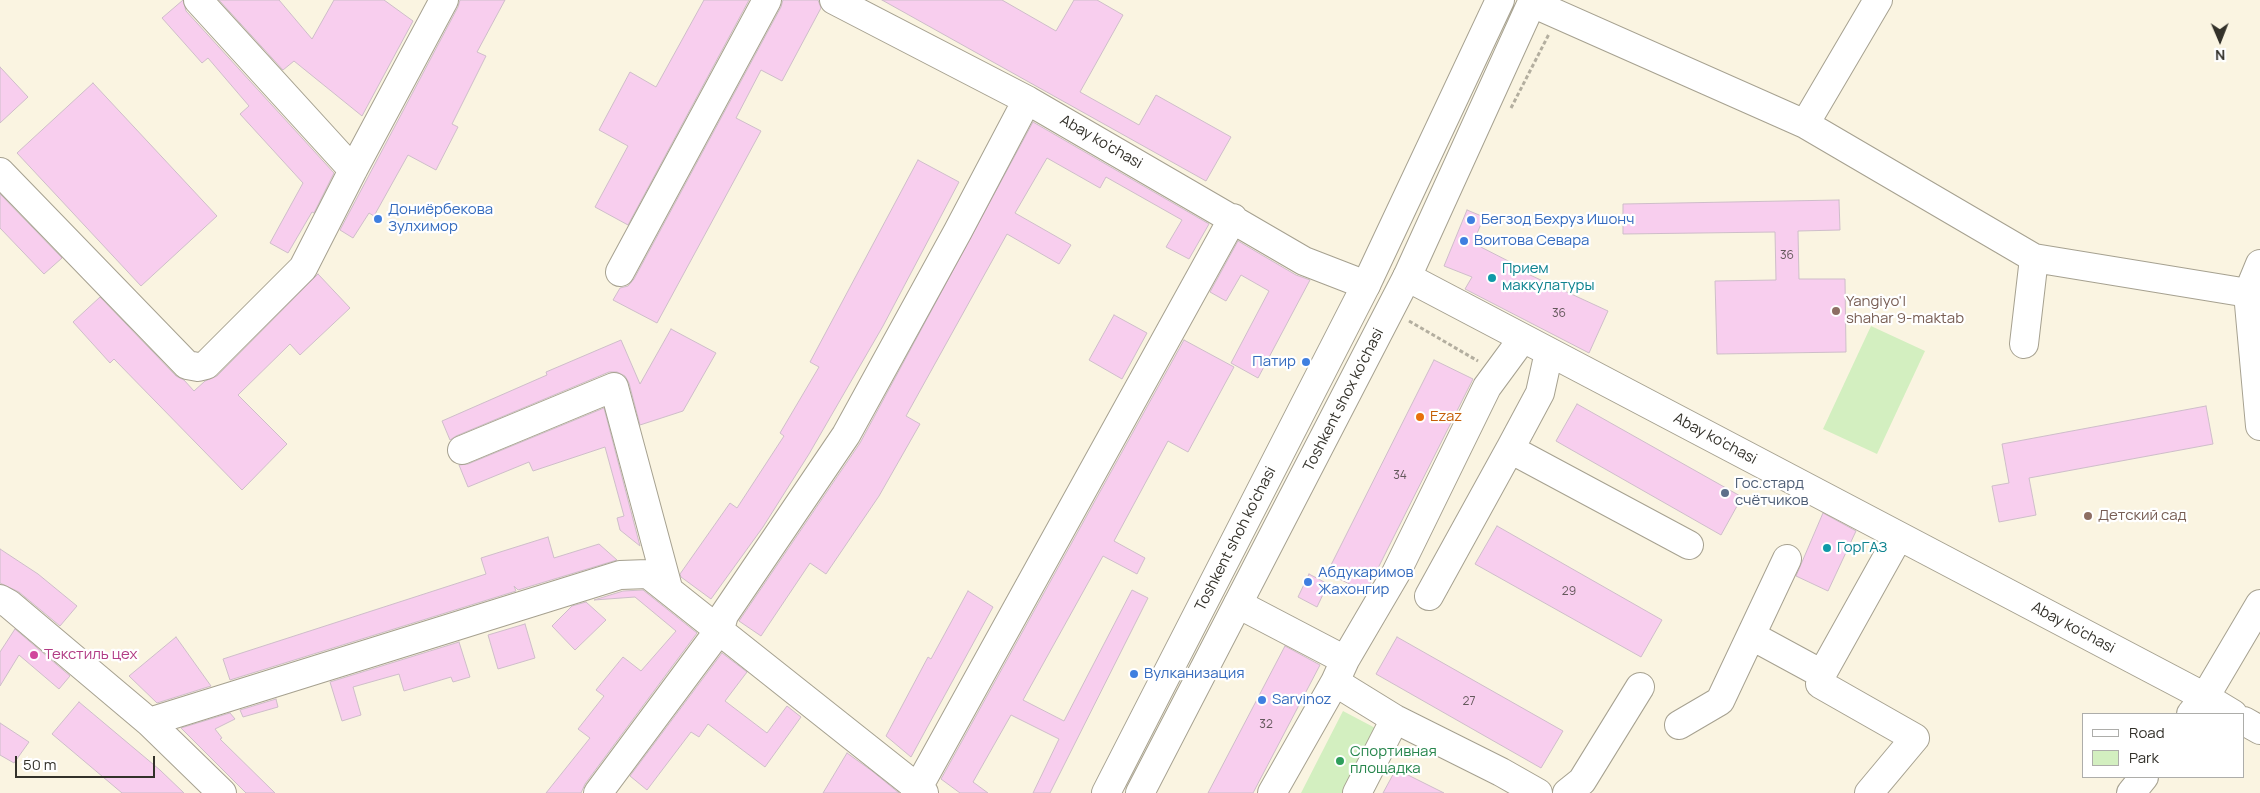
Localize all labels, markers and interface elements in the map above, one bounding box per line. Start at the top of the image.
north arrow [2195,15,2245,65]
text: N [2215,46,2225,65]
street label: Abay ko'chasi [1057,111,1145,173]
place label: Дониёрбекова Зулхимор [388,201,493,236]
place label: Бегзод Бехруз Ишонч [1481,211,1634,229]
marker: Дониёрбекова Зулхимор [372,213,384,225]
marker: Бегзод Бехруз Ишонч [1465,214,1477,226]
place label: Воитова Севара [1474,232,1589,250]
marker: Воитова Севара [1458,235,1470,247]
house number: 36 [1780,249,1794,263]
place label: Прием маккулатуры [1502,260,1595,295]
marker: Прием маккулатуры [1486,272,1498,284]
place label: Yangiyo'l shahar 9-maktab [1846,293,1964,328]
marker: Yangiyo'l shahar 9-maktab [1830,305,1842,317]
house number: 36 [1552,307,1566,321]
street label: Toshkent shox ko'chasi [1300,325,1388,475]
place label: Патир [1252,353,1296,371]
marker: Патир [1300,356,1312,368]
place label: Ezaz [1430,408,1462,426]
street label: Abay ko'chasi [1670,409,1760,469]
marker: Ezaz [1414,411,1426,423]
street label: Toshkent shoh ko'chasi [1192,464,1280,614]
house number: 34 [1393,469,1407,483]
place label: Гос.стард счётчиков [1735,475,1809,510]
marker: Гос.стард счётчиков [1719,487,1731,499]
place label: Детский сад [2098,507,2187,525]
marker: Детский сад [2082,510,2094,522]
place label: ГорГАЗ [1837,539,1887,557]
marker: ГорГАЗ [1821,542,1833,554]
place label: Абдукаримов Жахонгир [1318,564,1414,599]
marker: Абдукаримов Жахонгир [1302,576,1314,588]
house number: 29 [1562,585,1576,599]
street label: Abay ko'chasi [2028,598,2118,658]
place label: Текстиль цех [44,646,137,664]
marker: Текстиль цех [28,649,40,661]
place label: Вулканизация [1144,665,1245,683]
marker: Вулканизация [1128,668,1140,680]
place label: Sarvinoz [1272,691,1331,709]
marker: Sarvinoz [1256,694,1268,706]
house number: 27 [1463,695,1475,709]
legend [2082,713,2245,778]
house number: 32 [1259,718,1273,732]
text: Road [2129,722,2165,743]
place label: Спортивная площадка [1350,743,1437,778]
scale bar [18,746,158,778]
text: Park [2129,747,2159,768]
text: 50 m [23,754,57,775]
marker: Спортивная площадка [1334,755,1346,767]

